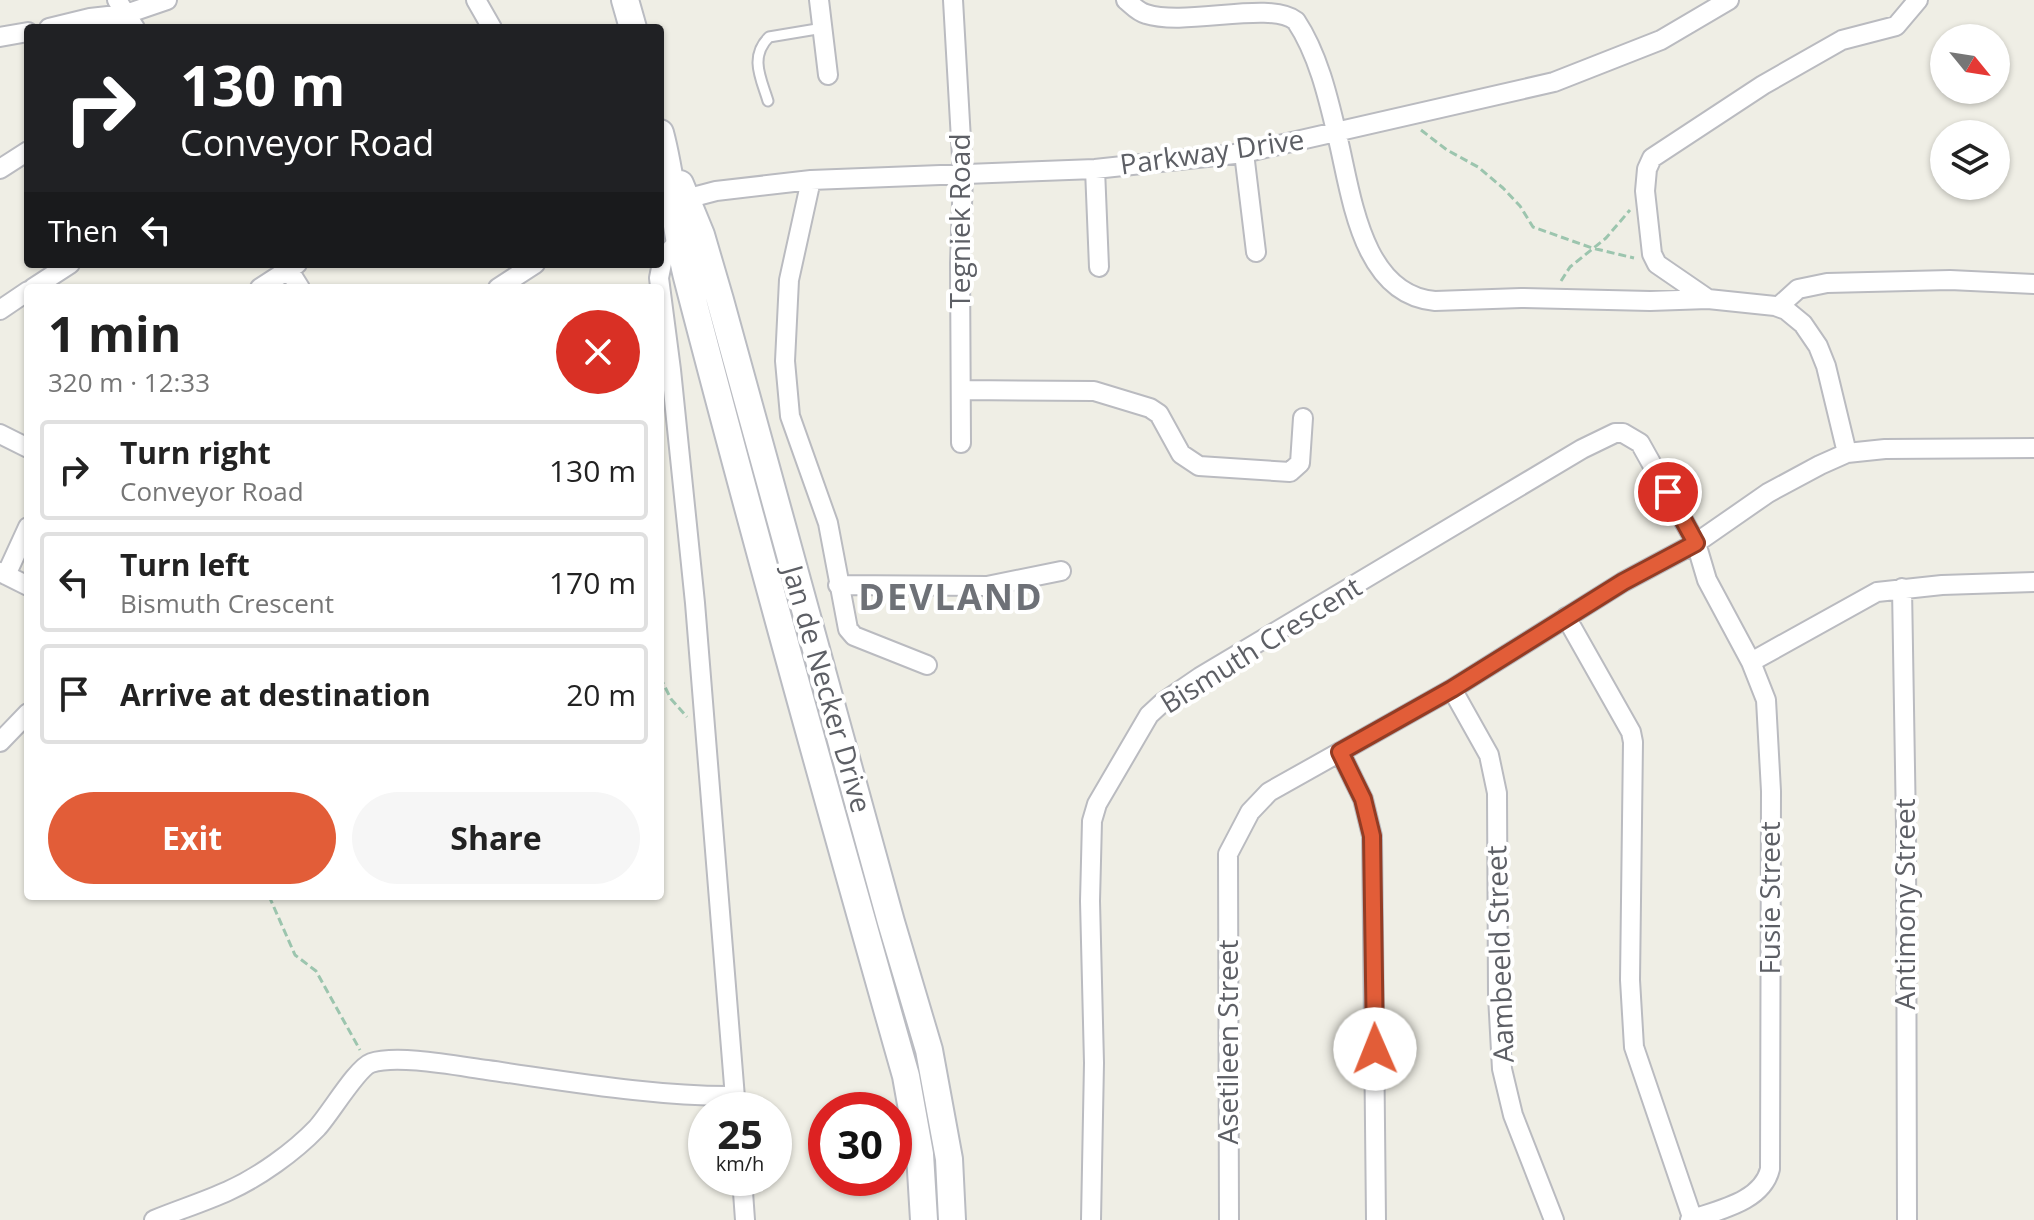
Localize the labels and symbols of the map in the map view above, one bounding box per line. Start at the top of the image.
north arrow [1930,24,2010,104]
street label: Parkway Drive [1117,119,1306,183]
street label: Tegniek Road [940,133,978,309]
pin [1634,458,1702,526]
street label: Jan de Necker Drive [774,558,881,817]
street label: Bismuth Crescent [1153,567,1368,721]
district label: DEVLAND [858,572,1044,621]
street label: Antimony Street [1885,798,1923,1010]
street label: Fusie Street [1750,821,1788,975]
street label: Aambeeld Street [1476,845,1522,1063]
street label: Asetileen Street [1208,939,1246,1144]
position arrow [1333,1007,1417,1091]
speed limit sign: 30 [808,1092,912,1196]

